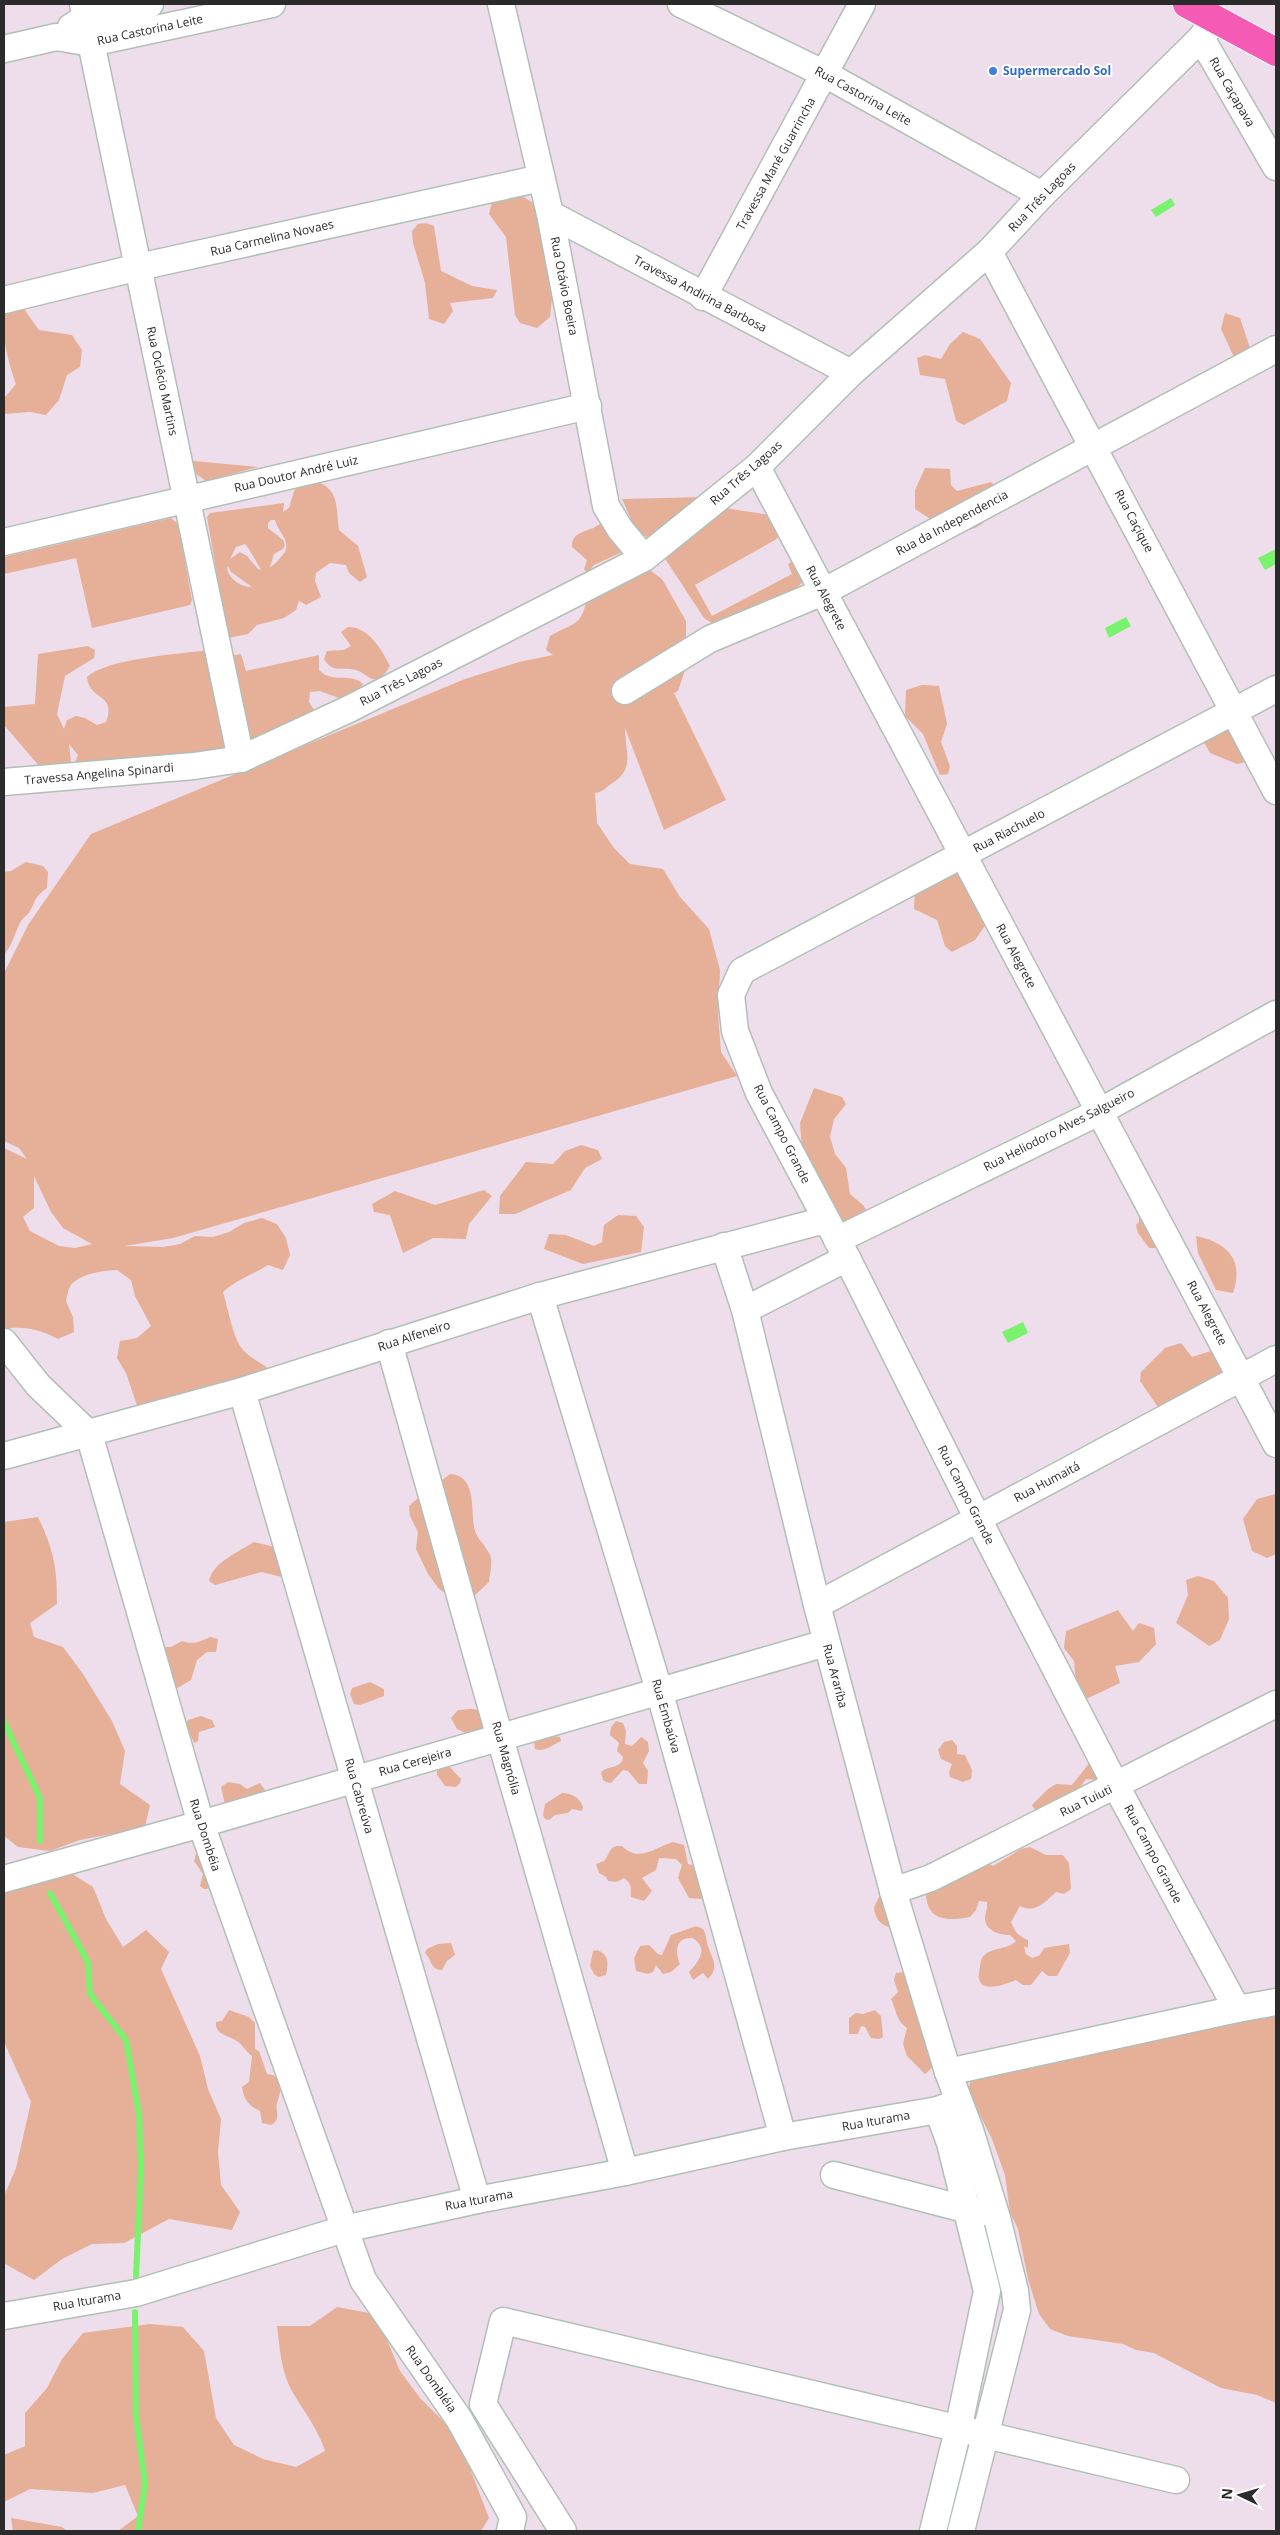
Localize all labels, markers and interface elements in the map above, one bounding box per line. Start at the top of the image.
street label: Rua Castorina Leite [95,10,205,49]
street label: Rua Caçapava [1206,54,1259,130]
street label: Rua Castorina Leite [812,62,915,129]
place label: Supermercado Sol [1003,62,1111,79]
marker: Supermercado Sol [987,65,999,77]
street label: Travessa Mané Guarrincha [732,94,819,233]
street label: Rua Três Lagoas [1004,158,1079,235]
street label: Rua Carmelina Novaes [209,215,336,260]
street label: Rua Otávio Boeira [547,235,582,337]
street label: Travessa Andirina Barbosa [631,251,770,336]
street label: Rua Oclêcio Martins [143,325,182,437]
street label: Rua Três Lagoas [706,436,786,509]
street label: Rua Doutor André Luiz [232,451,360,496]
street label: Rua da Independencia [893,486,1011,559]
street label: Rua Caçique [1111,486,1158,555]
street label: Rua Alegrete [802,562,851,633]
street label: Rua Três Lagoas [357,653,445,710]
street label: Travessa Angelina Spinardi [24,759,174,788]
street label: Rua Riachuelo [970,804,1048,857]
street label: Rua Alegrete [992,920,1041,991]
street label: Rua Campo Grande [750,1081,815,1187]
street label: Rua Heliodoro Alves Salgueiro [980,1084,1137,1175]
street label: Rua Alegrete [1183,1277,1232,1348]
street label: Rua Alfeneiro [375,1316,452,1355]
street label: Rua Campo Grande [934,1442,999,1548]
street label: Rua Humaitá [1011,1457,1083,1506]
street label: Rua Araríba [819,1642,852,1710]
street label: Rua Embaúva [648,1677,685,1755]
street label: Rua Magnólia [488,1719,525,1797]
street label: Rua Cerejeira [377,1743,453,1780]
street label: Rua Cabreúva [341,1756,378,1836]
street label: Rua Tuiuti [1057,1781,1115,1821]
street label: Rua Dombéia [186,1796,225,1873]
street label: Rua Campo Grande [1120,1802,1187,1906]
street label: Rua Iturama [841,2106,911,2135]
street label: Rua Iturama [443,2185,514,2214]
street label: Rua Iturama [52,2286,122,2315]
street label: Rua Dombléia [402,2342,461,2416]
north arrow [1215,2470,1265,2520]
text: N [1217,2487,1237,2500]

